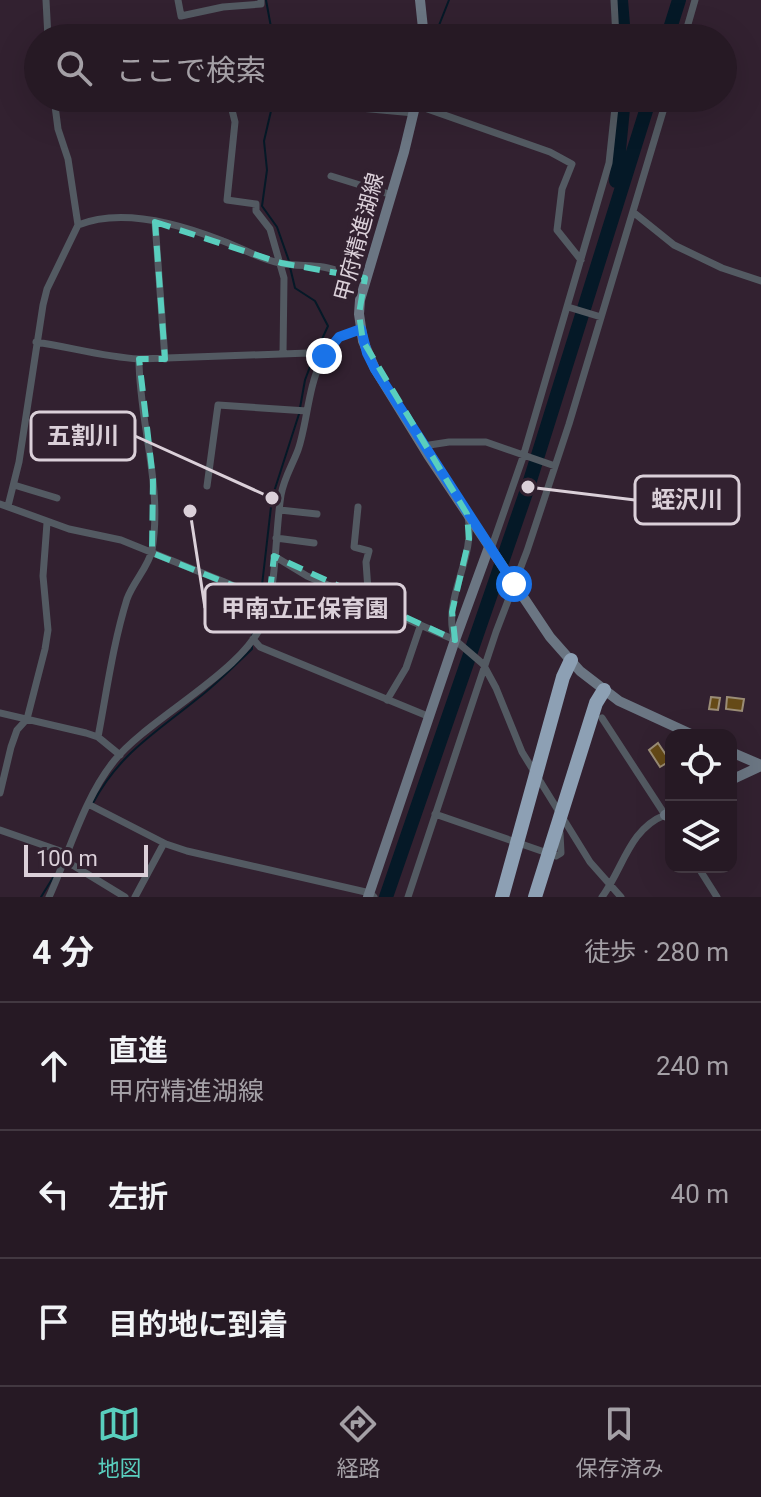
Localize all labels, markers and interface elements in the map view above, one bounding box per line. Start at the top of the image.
search box [24,24,737,112]
icon: search [52,46,96,90]
text: ここで検索 [116,53,266,88]
street label: 甲府精進湖線 [330,170,388,304]
route end [306,338,342,374]
callout: 五割川 [31,412,135,460]
text: 五割川 [47,422,119,450]
callout: 蛭沢川 [635,476,739,524]
text: 蛭沢川 [651,486,723,514]
route start [496,566,532,602]
callout: 甲南立正保育園 [205,584,405,632]
text: 甲南立正保育園 [221,595,389,623]
map controls [665,729,737,873]
button: locate [665,729,737,801]
button: layers [665,801,737,873]
scale bar [24,841,148,877]
text: 100 m [36,846,98,871]
text: 4 分 [32,932,94,972]
text: 徒歩 · 280 m [584,937,729,967]
text: 直進 [108,1033,168,1068]
icon: ahead [32,1044,76,1088]
text: 240 m [656,1051,729,1081]
text: 甲府精進湖線 [108,1076,264,1106]
icon: left [32,1172,76,1216]
text: 左折 [108,1179,168,1214]
text: 40 m [671,1179,729,1209]
icon: arrive [32,1300,76,1344]
text: 目的地に到着 [108,1307,288,1342]
tab: 地図 [97,1402,142,1482]
tab: 経路 [336,1402,381,1482]
tab: 保存済み [575,1402,664,1482]

